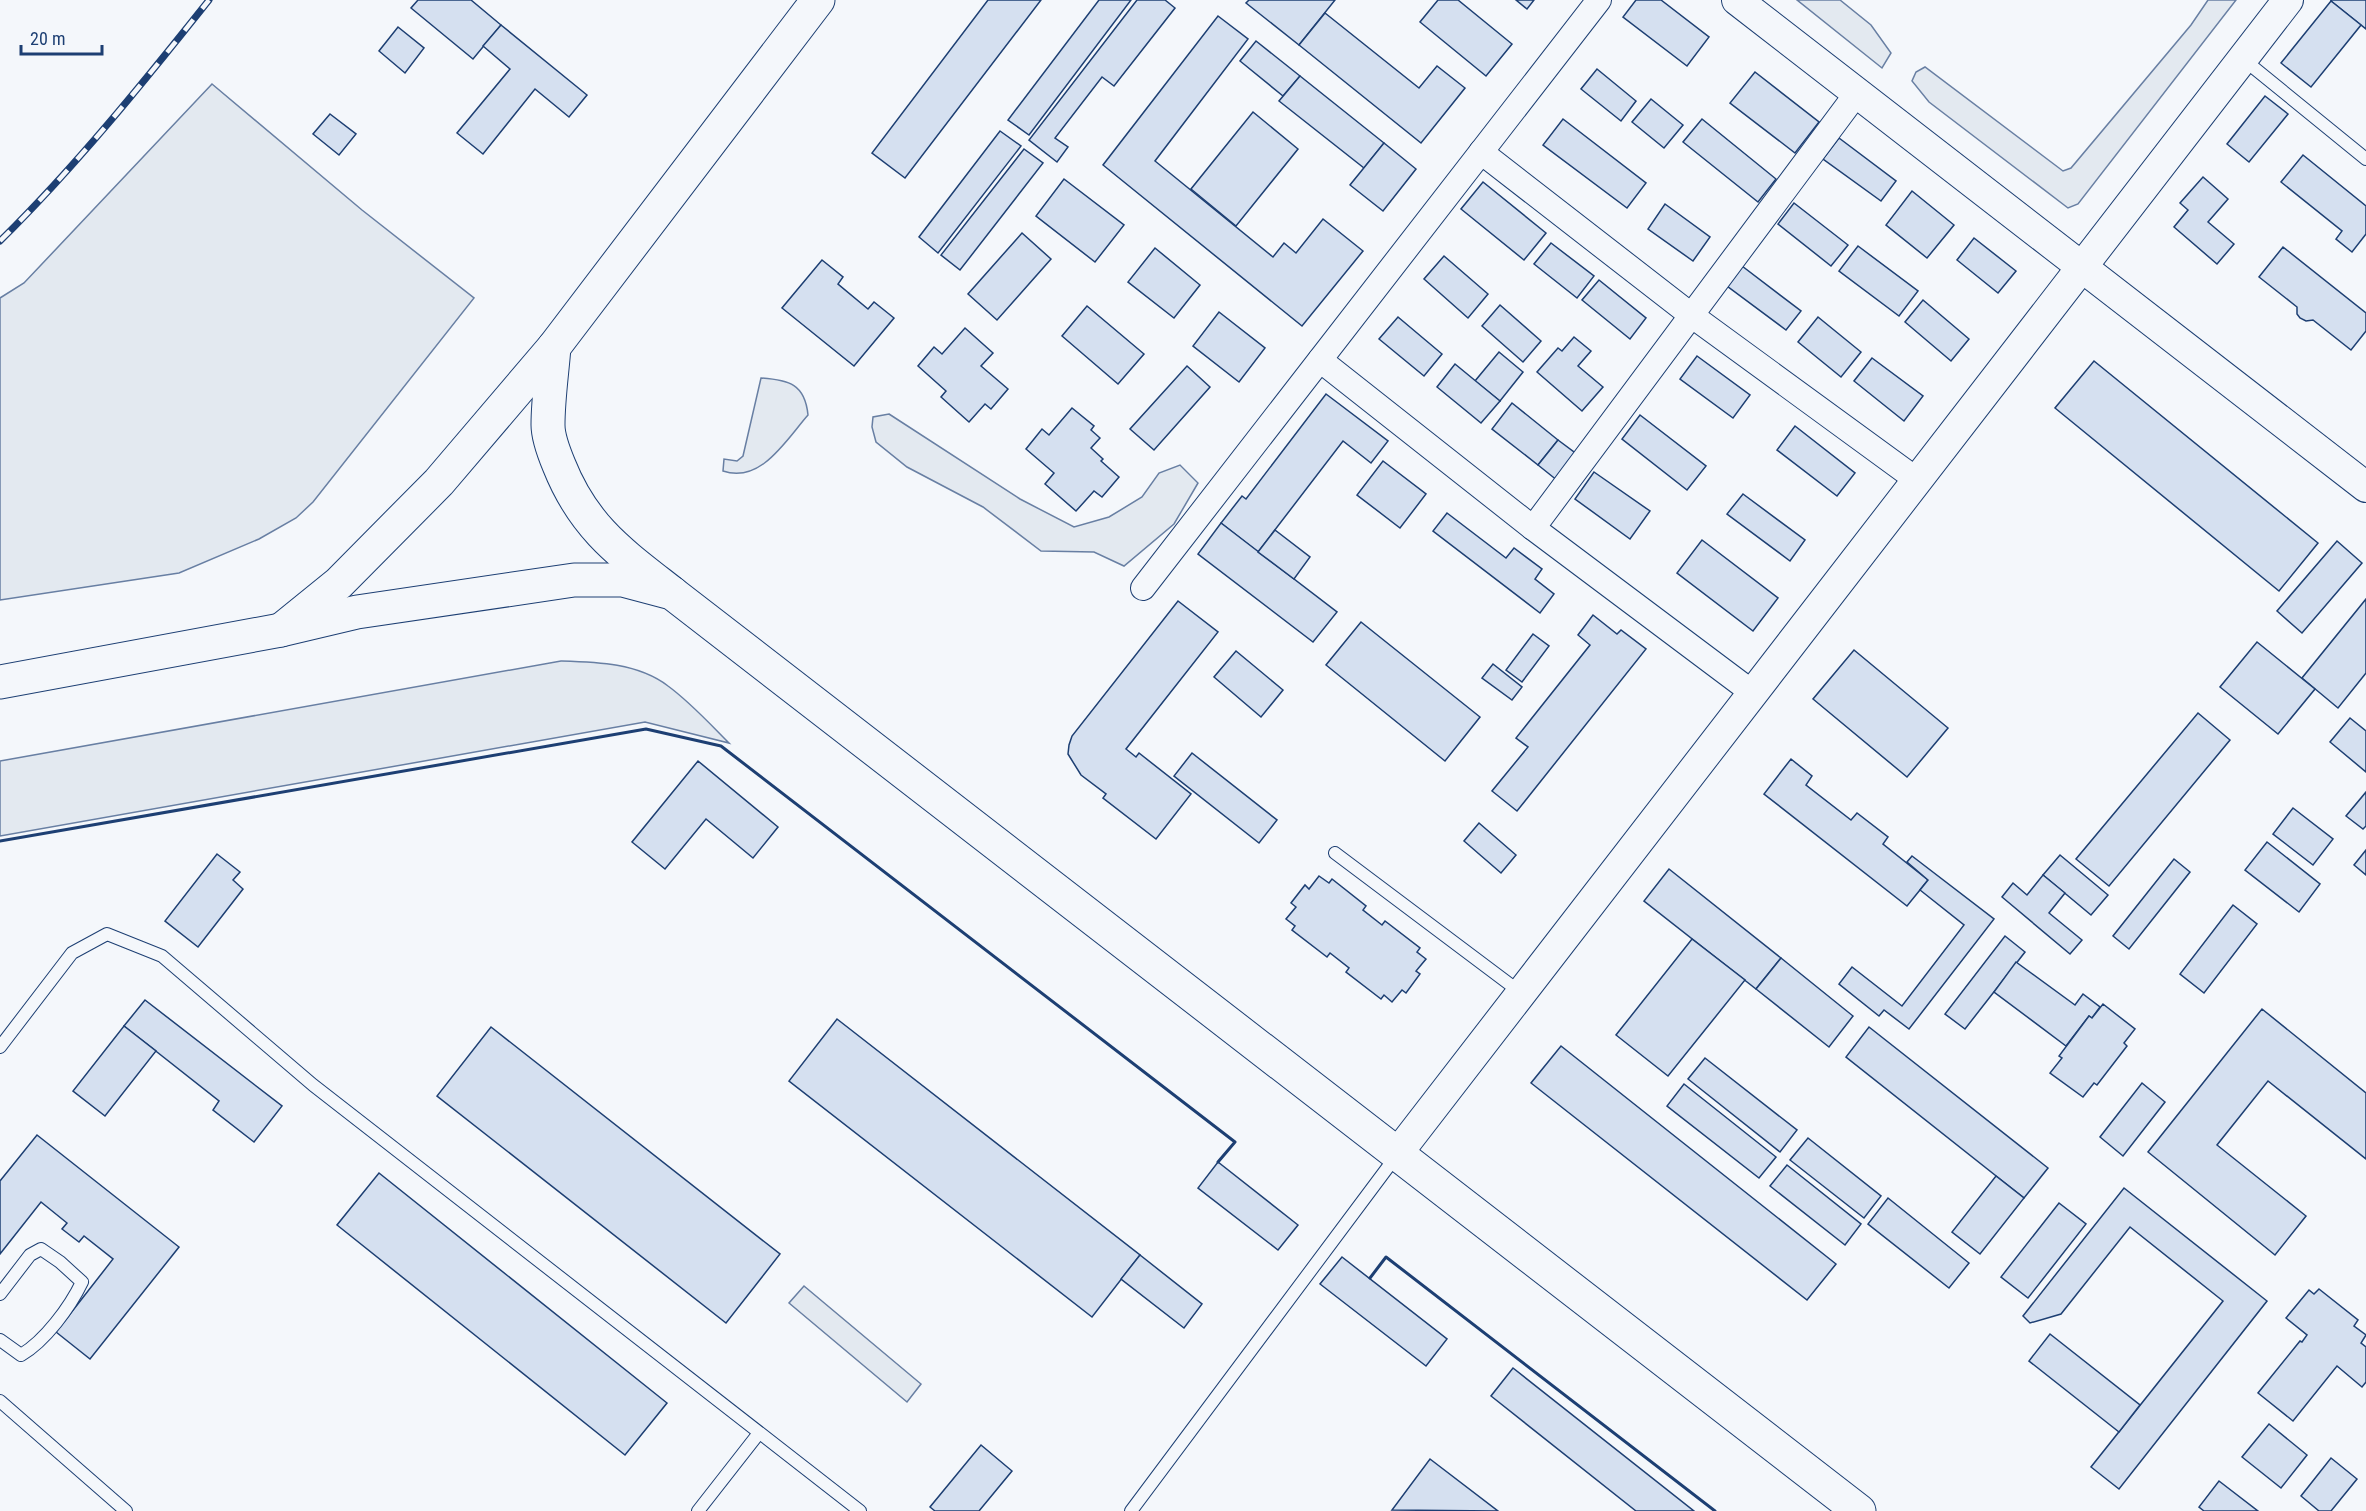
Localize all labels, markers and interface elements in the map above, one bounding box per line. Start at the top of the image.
scale bar [21,18,102,56]
text: 20 m [30,28,65,49]

